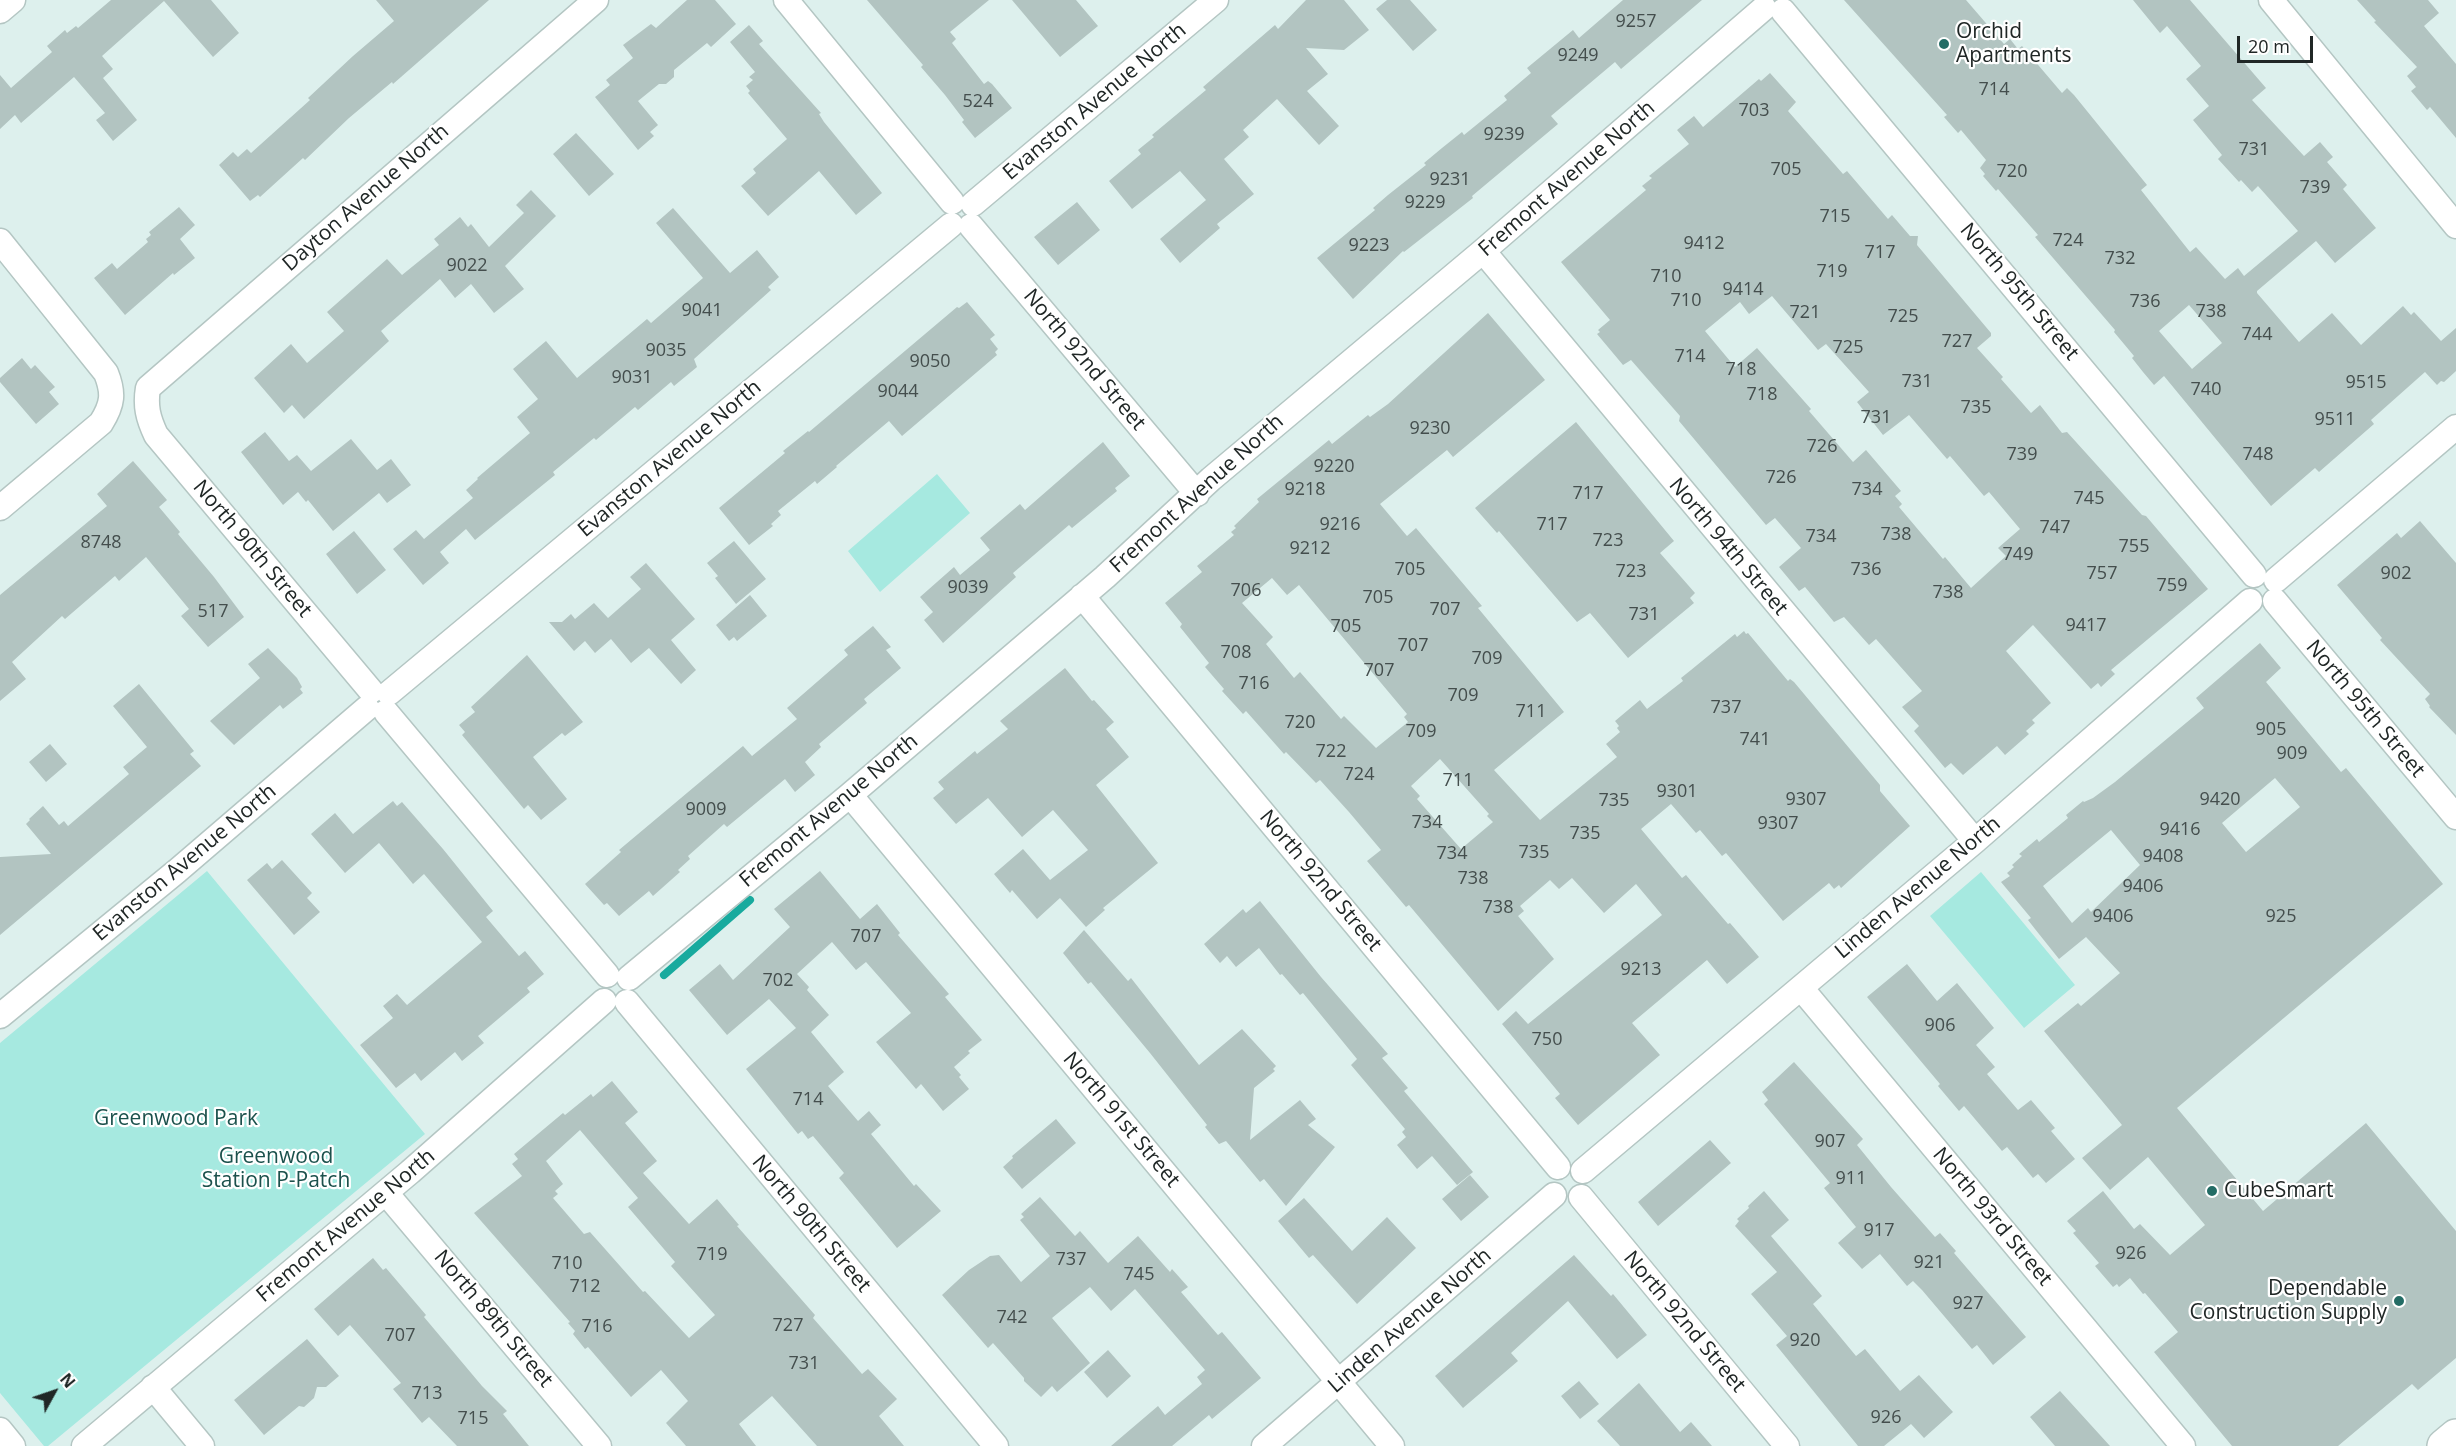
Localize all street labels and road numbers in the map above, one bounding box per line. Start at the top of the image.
street label: Evanston Avenue North [998,18,1192,186]
street label: Fremont Avenue North [1474,96,1660,262]
street label: Dayton Avenue North [278,119,454,277]
street label: North 95th Street [1954,218,2084,366]
street label: North 92nd Street [1018,284,1150,436]
street label: Evanston Avenue North [573,375,767,543]
street label: Fremont Avenue North [1105,409,1289,579]
street label: North 94th Street [1663,473,1793,621]
street label: North 90th Street [187,475,317,623]
street label: North 95th Street [2300,635,2430,783]
street label: Fremont Avenue North [735,729,923,893]
street label: Evanston Avenue North [88,779,282,947]
street label: North 92nd Street [1254,805,1386,957]
street label: Linden Avenue North [1830,811,2006,965]
street label: North 91st Street [1057,1047,1185,1193]
street label: North 93rd Street [1927,1143,2057,1291]
street label: Fremont Avenue North [252,1144,440,1308]
street label: North 90th Street [746,1150,876,1298]
street label: Linden Avenue North [1323,1243,1497,1399]
street label: North 89th Street [428,1245,558,1393]
street label: North 92nd Street [1618,1246,1750,1398]

